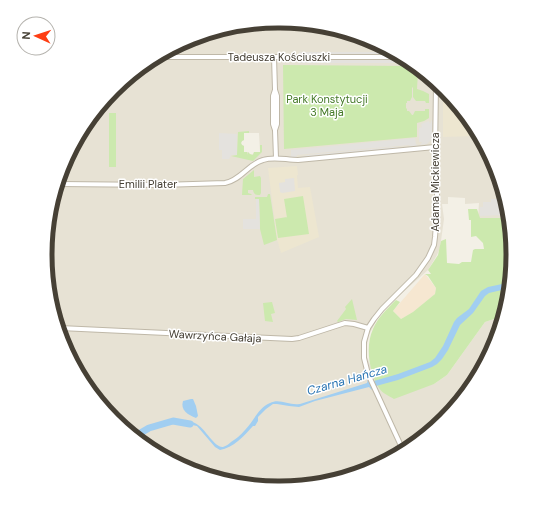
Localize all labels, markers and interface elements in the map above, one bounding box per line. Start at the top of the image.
north arrow [16,16,56,56]
text: N [19,31,33,40]
street label: Tadeusza Kościuszki [228,50,330,64]
park label: Park Konstytucji 3 Maja [286,92,368,119]
street label: Adama Mickiewicza [428,132,442,232]
street label: Emilii Plater [119,177,177,191]
street label: Wawrzyńca Gałaja [168,327,262,345]
water label: Czarna Hańcza [305,361,389,399]

